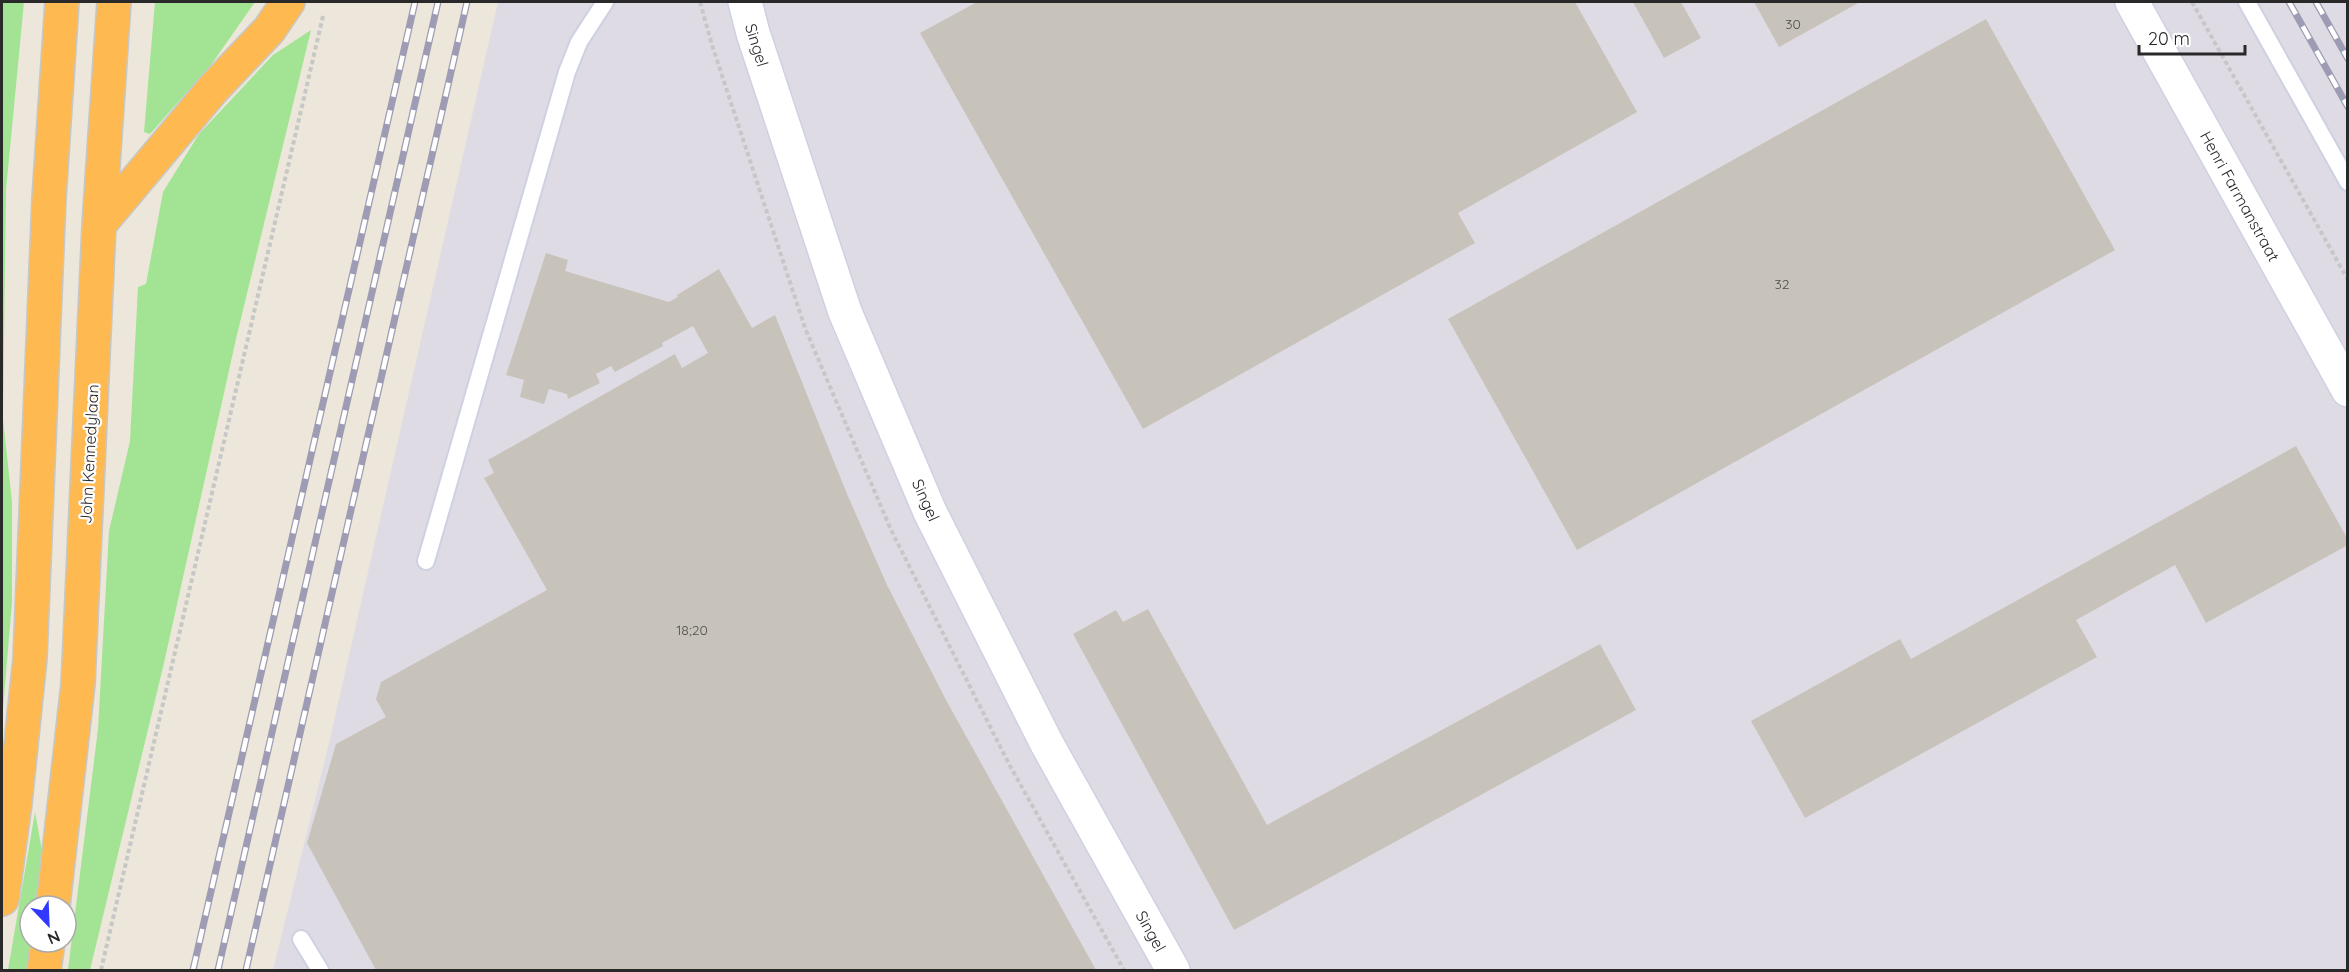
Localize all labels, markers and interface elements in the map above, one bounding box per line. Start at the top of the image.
house number: 30 [1785,15,1801,33]
scale bar [2139,18,2246,56]
street label: Singel [741,21,773,69]
text: 20 m [2148,27,2190,50]
street label: Henri Farmanstraat [2196,127,2284,265]
house number: 32 [1774,275,1790,293]
street label: John Kennedylaan [75,384,103,524]
street label: Singel [908,476,944,524]
house number: 18;20 [676,621,708,639]
north arrow [18,894,78,954]
street label: Singel [1132,907,1170,955]
text: N [45,926,63,949]

